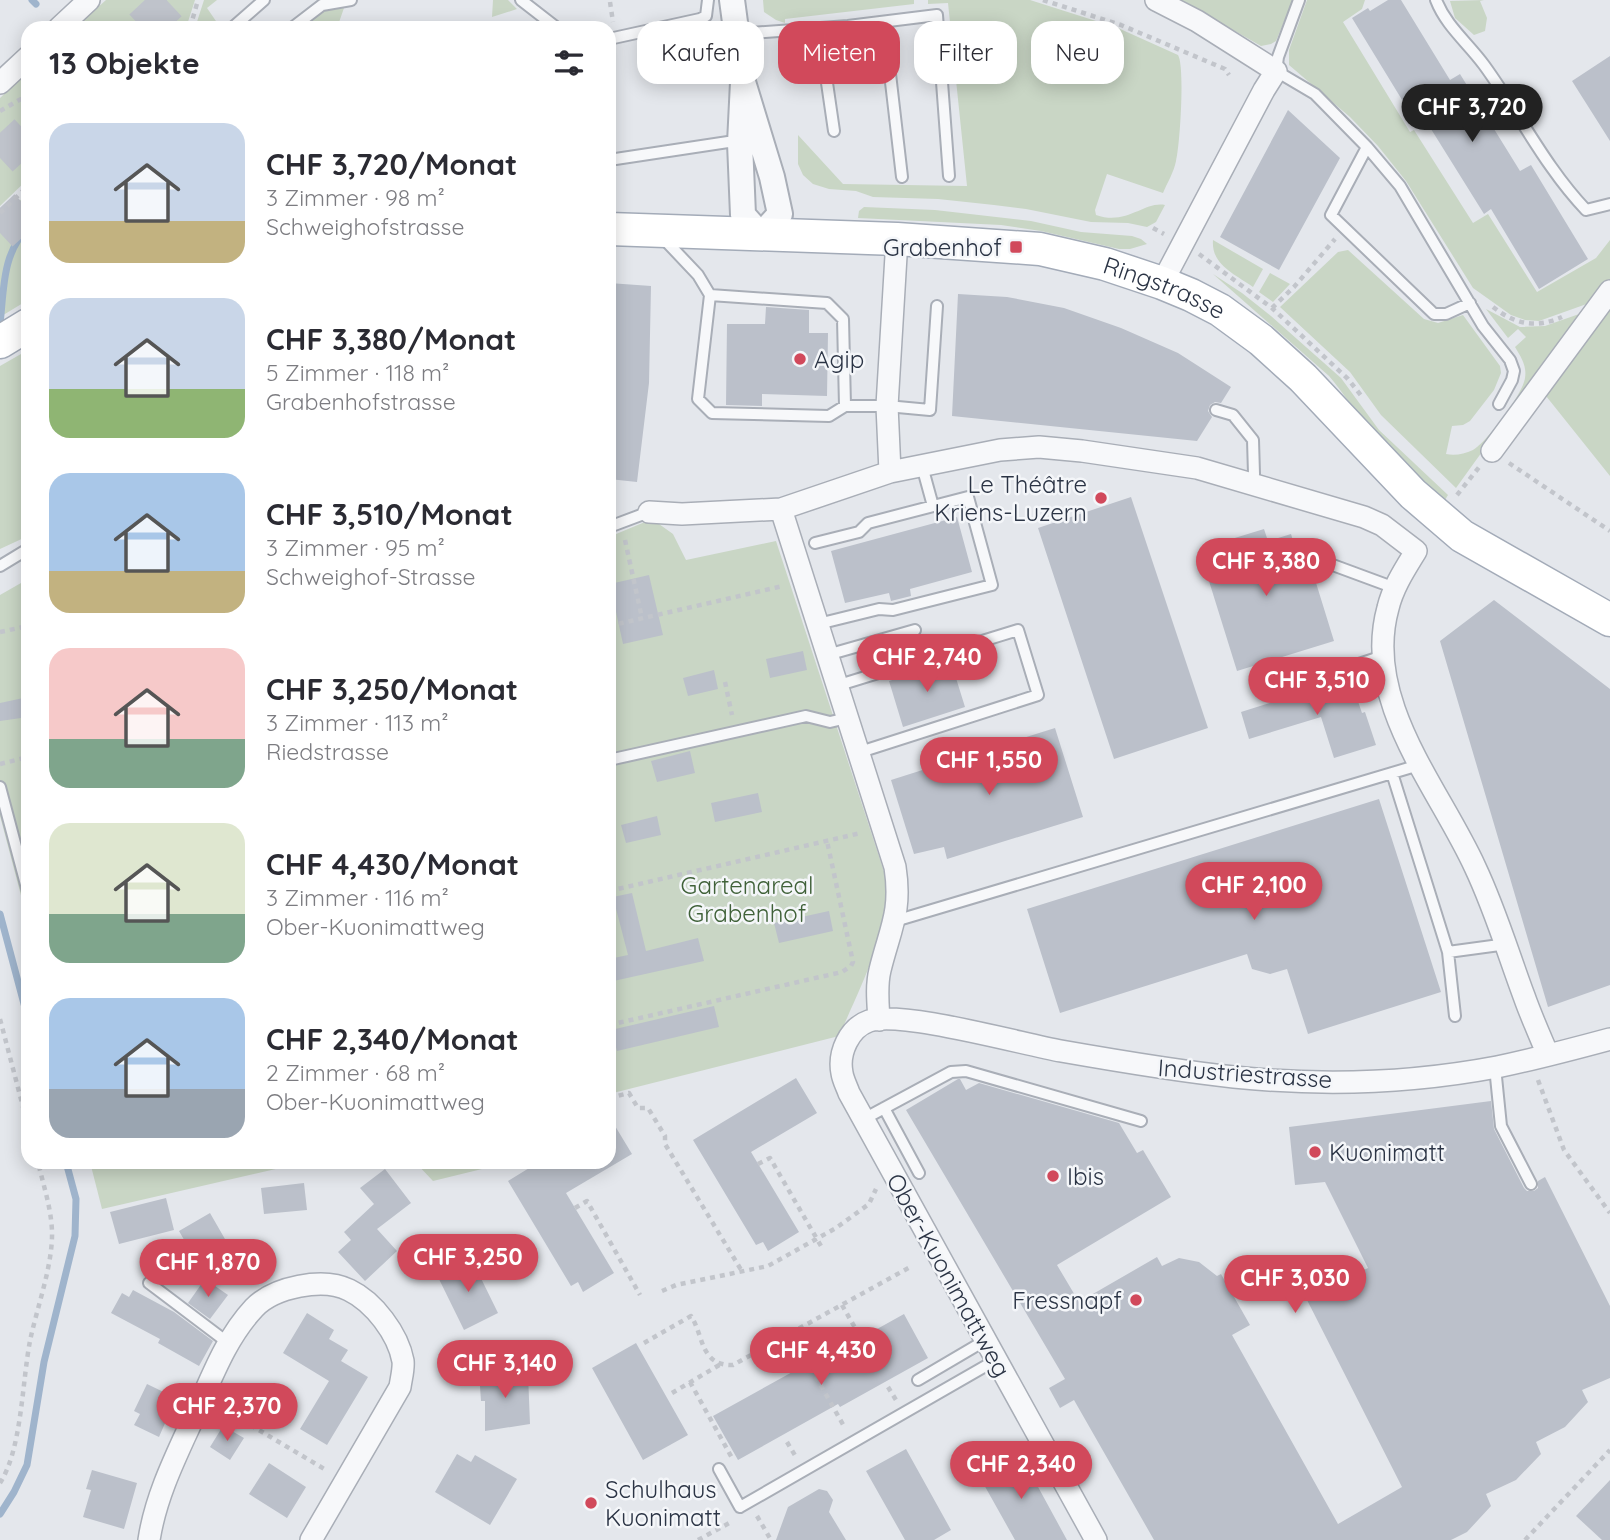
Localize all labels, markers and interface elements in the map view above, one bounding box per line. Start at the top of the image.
chip: Kaufen [637,21,764,84]
chip: Mieten [778,21,900,84]
chip: Filter [914,21,1017,84]
chip: Neu [1031,21,1124,84]
text: 13 Objekte [49,44,200,82]
icon: filters [550,44,588,82]
pin: CHF 3,720 [1392,85,1552,144]
text: CHF 3,720 [1418,92,1526,121]
text: CHF 3,720/Monat [266,145,517,183]
icon: home [105,151,189,235]
text: 3 Zimmer · 98 m² [266,183,445,212]
text: Schweighofstrasse [266,212,464,241]
place label: Grabenhof [883,232,1002,262]
marker: Grabenhof [1008,239,1024,255]
street label: Ringstrasse [1100,250,1231,325]
text: CHF 3,380/Monat [266,320,516,358]
icon: home [105,326,189,410]
place label: Agip [814,344,864,374]
marker: Agip [792,351,808,367]
text: 5 Zimmer · 118 m² [266,358,449,387]
text: Grabenhofstrasse [266,387,456,416]
place label: Le Théâtre Kriens-Luzern [934,469,1087,527]
marker: Le Théâtre Kriens-Luzern [1093,490,1109,506]
text: CHF 3,510/Monat [266,495,513,533]
icon: home [105,501,189,585]
text: 3 Zimmer · 95 m² [266,533,445,562]
pin: CHF 3,380 [1186,538,1346,598]
text: CHF 3,380 [1212,546,1320,575]
text: Schweighof-Strasse [266,562,475,591]
pin: CHF 2,740 [847,634,1007,694]
text: CHF 2,740 [872,642,982,671]
pin: CHF 3,510 [1237,658,1397,717]
text: CHF 3,510 [1264,665,1370,694]
text: CHF 3,250/Monat [266,670,518,708]
icon: home [105,676,189,760]
text: 3 Zimmer · 113 m² [266,708,449,737]
text: Riedstrasse [266,737,389,766]
pin: CHF 1,550 [909,738,1069,797]
text: CHF 1,550 [936,745,1042,774]
text: CHF 4,430/Monat [266,845,519,883]
icon: home [105,851,189,935]
pin: CHF 2,100 [1174,862,1334,922]
park label: Gartenareal Grabenhof [680,870,814,928]
text: CHF 2,100 [1201,870,1307,899]
text: 3 Zimmer · 116 m² [266,883,449,912]
text: Ober-Kuonimattweg [266,912,485,941]
text: CHF 2,340/Monat [266,1020,518,1058]
icon: home [105,1026,189,1110]
street label: Industriestrasse [1157,1052,1333,1094]
text: 2 Zimmer · 68 m² [266,1058,445,1087]
text: Ober-Kuonimattweg [266,1087,485,1116]
place label: Kuonimatt [1329,1137,1445,1167]
marker: Kuonimatt [1307,1144,1323,1160]
place label: Ibis [1067,1161,1104,1191]
street label: Ober-Kuonimattweg [881,1168,1017,1382]
marker: Ibis [1045,1168,1061,1184]
pin: CHF 3,250 [388,1234,548,1294]
pin: CHF 1,870 [128,1240,288,1299]
text: CHF 3,250 [413,1242,523,1271]
text: CHF 1,870 [156,1247,260,1276]
pin: CHF 3,030 [1215,1256,1375,1315]
text: CHF 3,030 [1240,1263,1350,1292]
place label: Fressnapf [1012,1285,1122,1315]
marker: Fressnapf [1128,1292,1144,1308]
pin: CHF 4,430 [741,1328,901,1387]
text: CHF 4,430 [766,1335,876,1364]
pin: CHF 3,140 [425,1340,585,1400]
text: CHF 3,140 [453,1348,557,1377]
pin: CHF 2,370 [147,1384,307,1443]
text: CHF 2,370 [173,1391,281,1420]
pin: CHF 2,340 [941,1442,1101,1501]
text: CHF 2,340 [966,1449,1076,1478]
place label: Schulhaus Kuonimatt [605,1474,721,1532]
marker: Schulhaus Kuonimatt [583,1495,599,1511]

